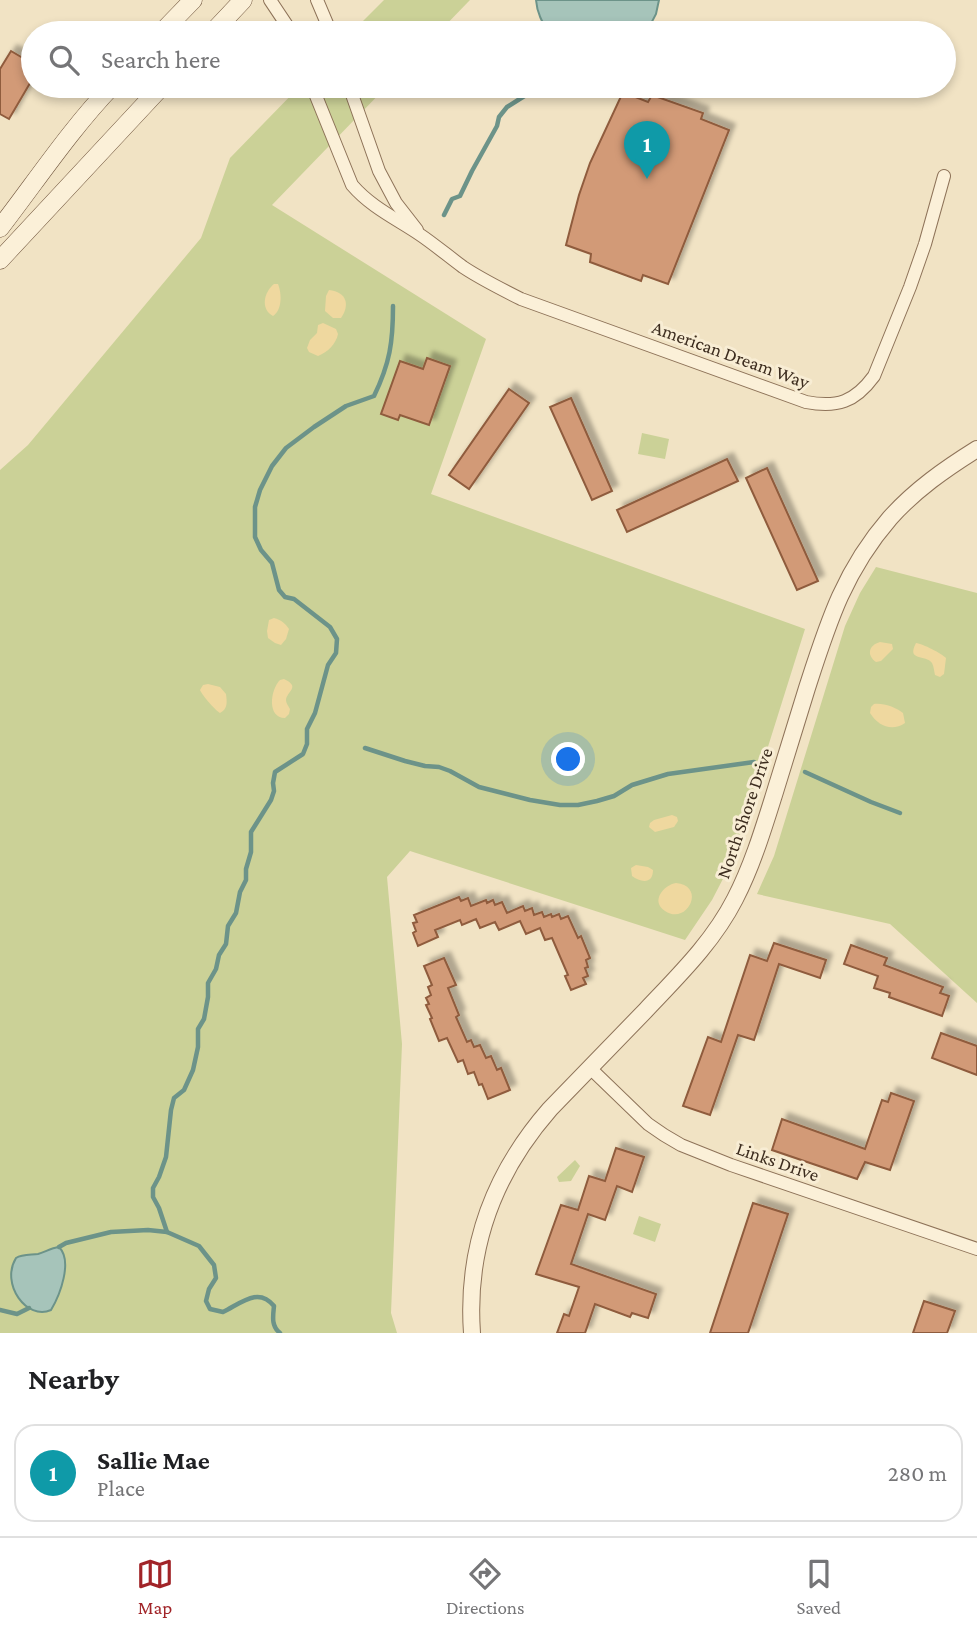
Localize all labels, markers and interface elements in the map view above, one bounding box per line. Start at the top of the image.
search box [21,21,956,98]
icon: search [45,41,83,79]
text: Search here [101,45,220,74]
pin: 1 [624,121,670,179]
street label: American Dream Way [649,316,812,393]
your location [551,742,585,776]
street label: North Shore Drive [712,745,777,881]
street label: Links Drive [734,1138,822,1185]
text: Nearby [28,1362,119,1395]
text: Sallie Mae [97,1446,210,1475]
text: 1 [49,1460,57,1486]
text: 280 m [888,1460,947,1486]
text: Place [97,1475,145,1501]
tab: Map [136,1555,174,1618]
tab: Directions [446,1555,525,1618]
tab: Saved [796,1555,841,1618]

